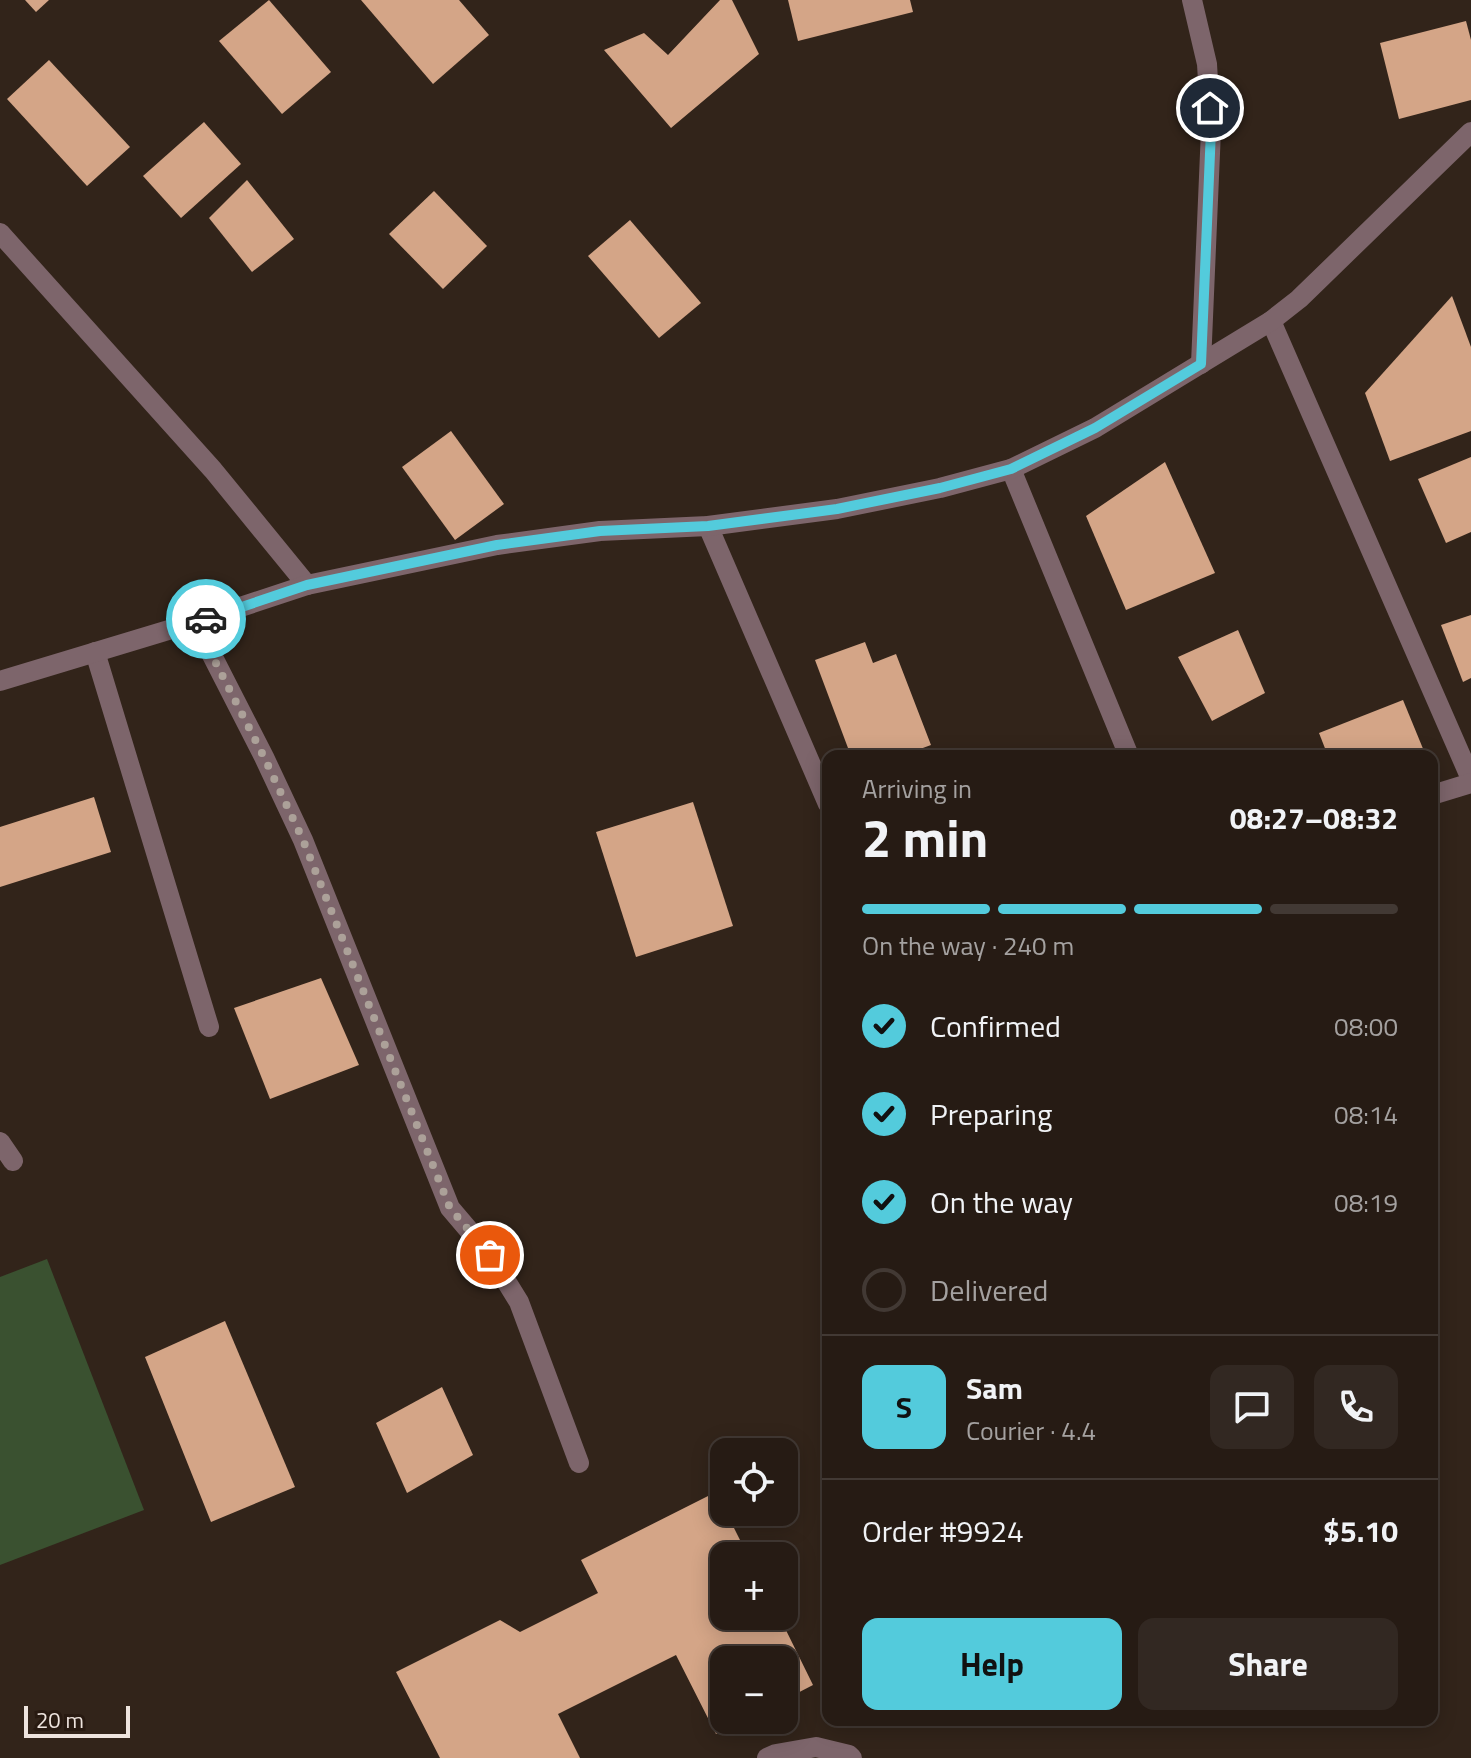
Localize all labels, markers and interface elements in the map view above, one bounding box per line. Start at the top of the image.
pin [1176,74,1244,142]
icon: home [1188,86,1232,130]
courier [166,579,246,659]
icon: car [184,597,228,641]
text: Arriving in [862,769,972,808]
text: 08:27–08:32 [1230,795,1398,841]
text: 2 min [862,798,988,877]
text: On the way · 240 m [862,926,1074,965]
text: Confirmed [930,1003,1061,1049]
icon: check [862,1004,906,1048]
text: 08:00 [1334,1007,1398,1046]
text: Preparing [930,1091,1052,1137]
icon: check [862,1092,906,1136]
text: 08:14 [1334,1095,1398,1134]
text: On the way [930,1179,1073,1225]
icon: check [862,1180,906,1224]
text: 08:19 [1334,1183,1398,1222]
pin [456,1221,524,1289]
icon: bag [468,1233,512,1277]
text: Delivered [930,1267,1048,1313]
text: Sam [966,1365,1023,1411]
button: chat [1210,1365,1294,1449]
button: phone [1314,1365,1398,1449]
text: S [896,1384,912,1430]
text: Courier · 4.4 [966,1411,1096,1450]
map controls [710,1438,798,1734]
button: locate [710,1438,798,1526]
text: Order #9924 [862,1508,1024,1554]
text: $5.10 [1323,1508,1398,1554]
button: + [710,1542,798,1630]
button: Help [862,1618,1122,1710]
button: Share [1138,1618,1398,1710]
button: − [710,1646,798,1734]
scale bar [24,1702,130,1738]
text: 20 m [36,1703,84,1737]

